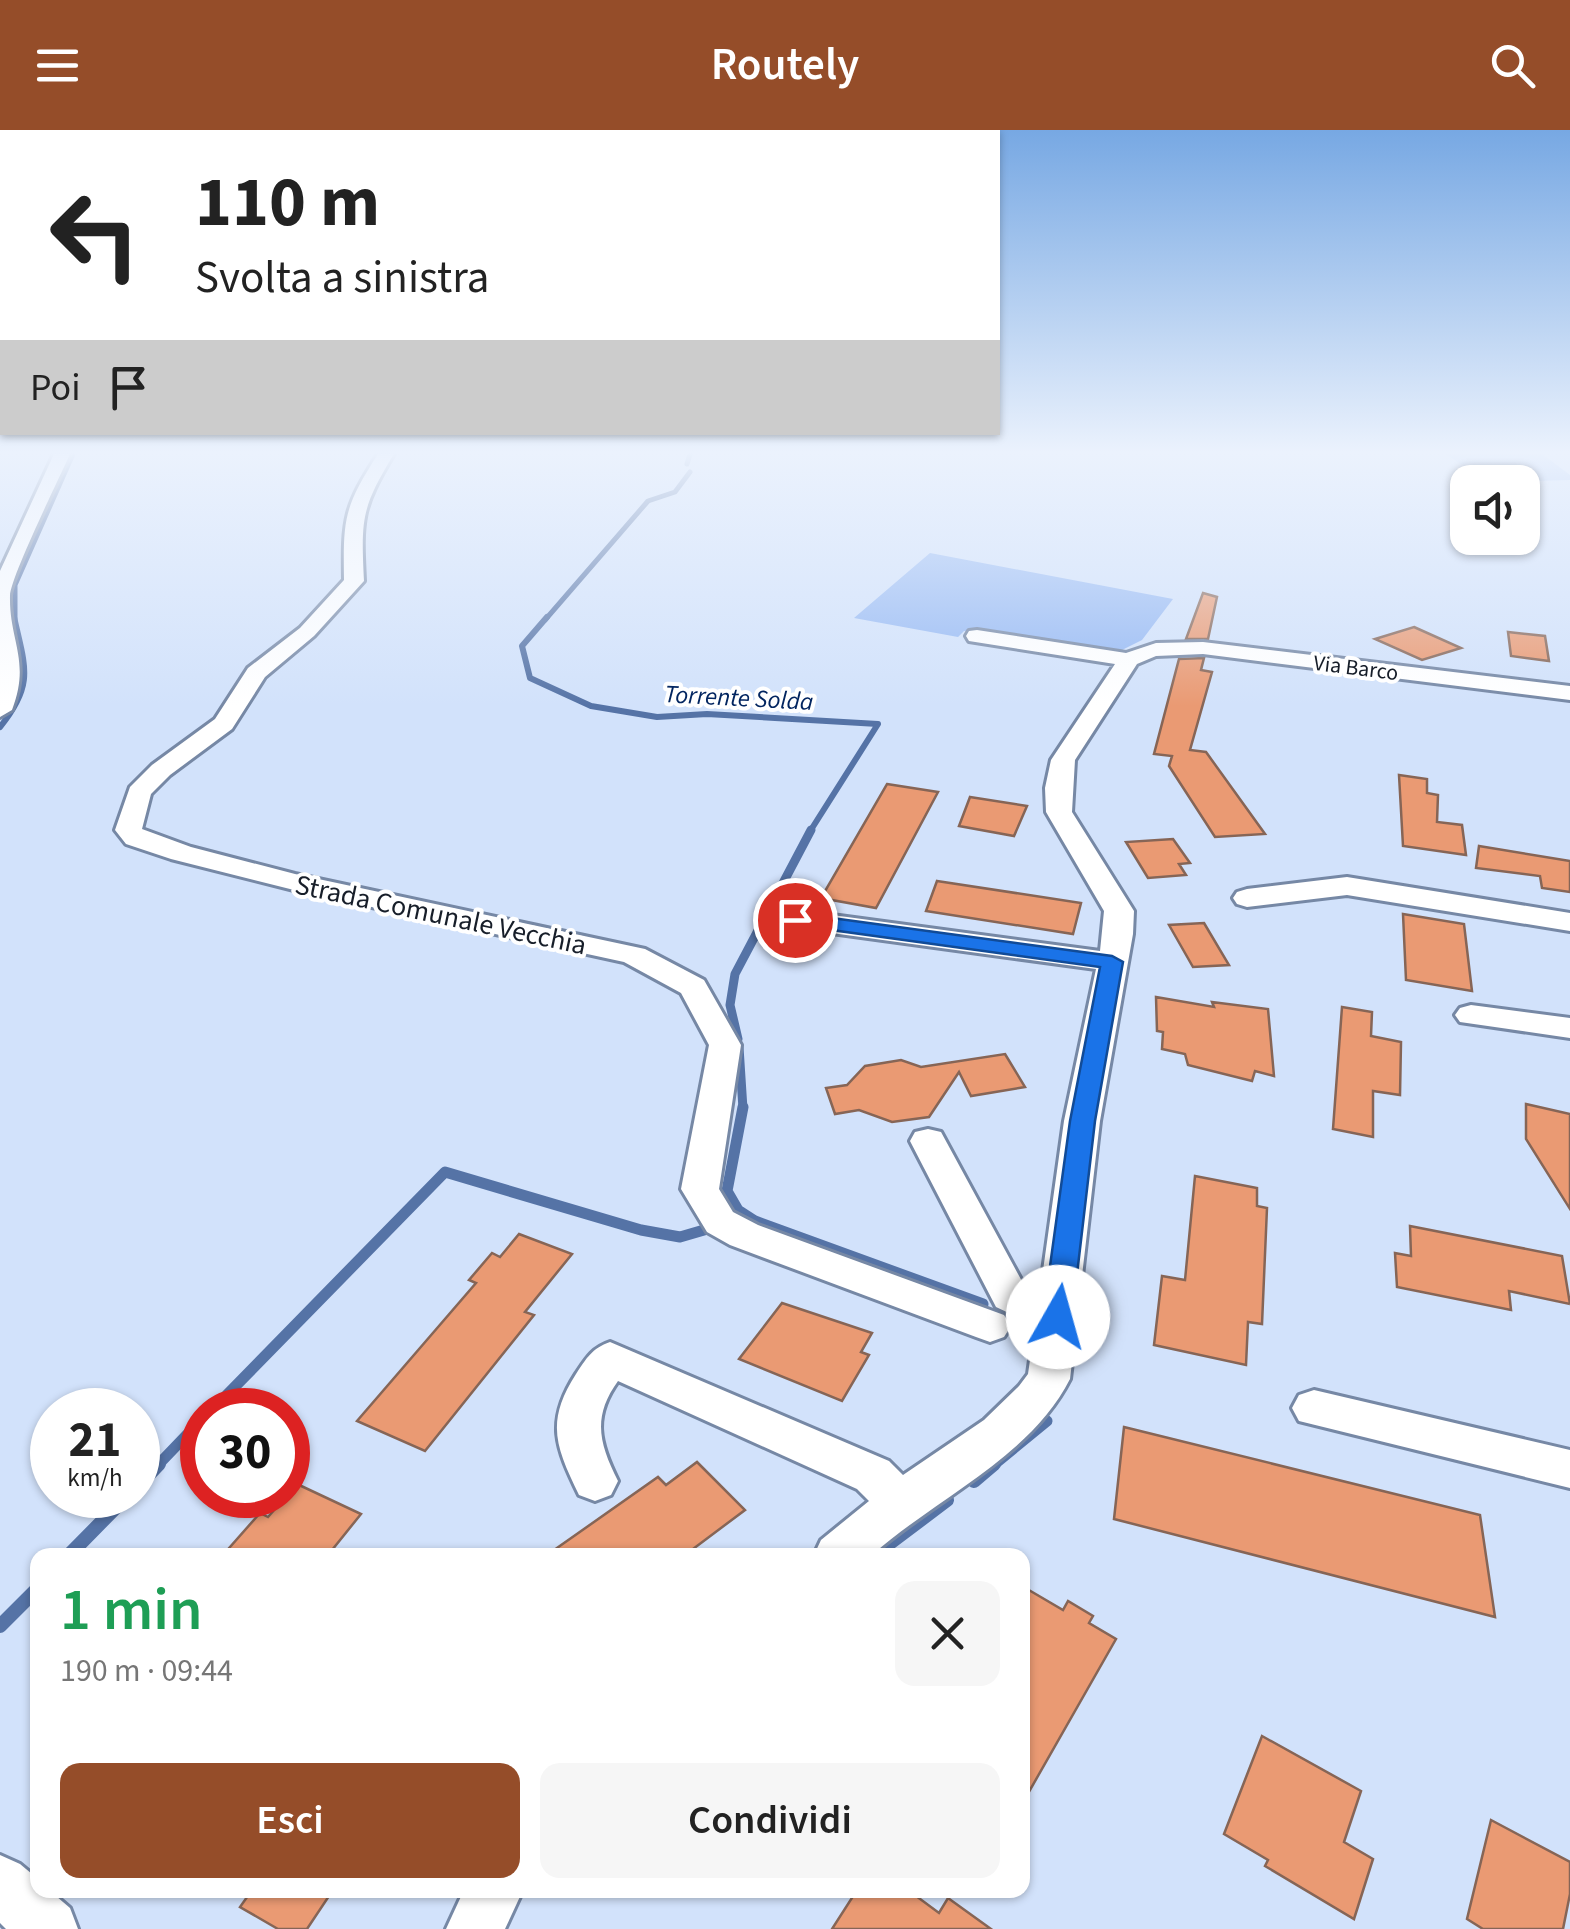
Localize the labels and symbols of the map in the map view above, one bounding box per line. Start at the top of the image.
street label: Via Barco [1312,647,1400,689]
water label: Torrente Solda [664,676,814,720]
street label: Strada Comunale Vecchia [291,865,590,965]
pin [753,878,838,963]
position arrow [1006,1265,1110,1369]
speed limit sign: 30 [180,1388,310,1518]

